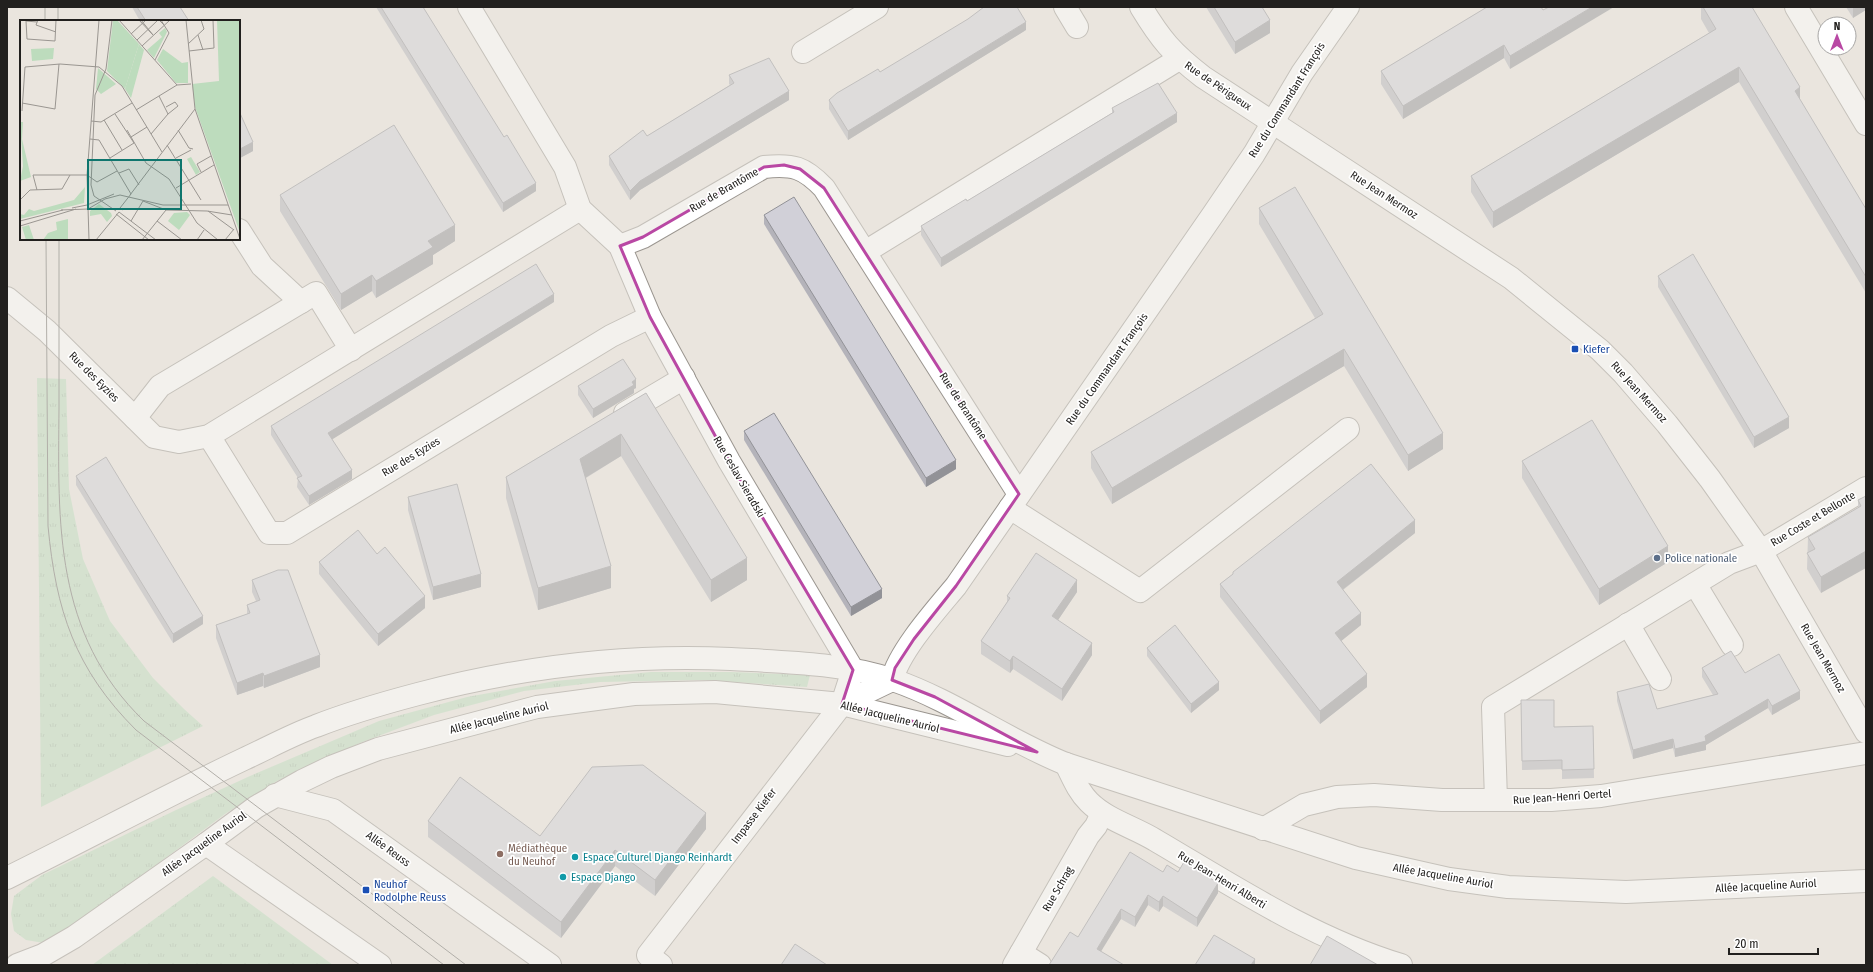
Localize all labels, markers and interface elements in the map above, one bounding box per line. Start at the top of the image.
north arrow [1817,16,1857,56]
inset map [20,20,240,240]
text: N [1834,20,1840,33]
street label: Rue du Commandant François [1246,40,1328,160]
street label: Rue de Périgueux [1182,59,1254,113]
street label: Rue de Brantôme [687,165,761,215]
street label: Rue Jean Mermoz [1348,168,1421,222]
street label: Rue du Commandant François [1063,310,1151,427]
place label: Kiefer [1583,343,1610,356]
marker: Kiefer [1570,344,1580,354]
street label: Rue des Eyzies [66,349,122,405]
street label: Rue Jean Mermoz [1608,359,1670,426]
street label: Rue de Brantôme [936,370,990,442]
street label: Rue des Eyzies [380,434,443,479]
street label: Rue Ceslav Sieradski [710,434,768,520]
street label: Rue Coste et Bellonte [1768,489,1858,549]
place label: Police nationale [1665,552,1737,565]
marker: Police nationale [1652,553,1662,563]
street label: Rue Jean Mermoz [1798,621,1848,695]
street label: Allée Jacqueline Auriol [839,698,941,736]
street label: Allée Jacqueline Auriol [448,699,550,737]
street label: Impasse Kiefer [729,786,779,846]
street label: Rue Jean-Henri Oertel [1512,787,1612,807]
street label: Allée Jacqueline Auriol [159,809,249,879]
street label: Allée Reuss [363,829,413,870]
place label: Médiathèque du Neuhof [508,842,567,868]
marker: Médiathèque du Neuhof [495,849,505,859]
street label: Rue Jean-Henri Alberti [1176,849,1269,912]
place label: Espace Culturel Django Reinhardt [583,851,732,864]
marker: Espace Culturel Django Reinhardt [570,852,580,862]
street label: Allée Jacqueline Auriol [1392,861,1494,891]
street label: Rue Schrag [1040,864,1076,914]
place label: Espace Django [571,871,636,884]
marker: Espace Django [558,872,568,882]
street label: Allée Jacqueline Auriol [1715,877,1817,895]
place label: Neuhof Rodolphe Reuss [374,878,446,904]
marker: Neuhof Rodolphe Reuss [361,885,371,895]
scale bar [1729,930,1818,956]
text: 20 m [1735,937,1759,951]

